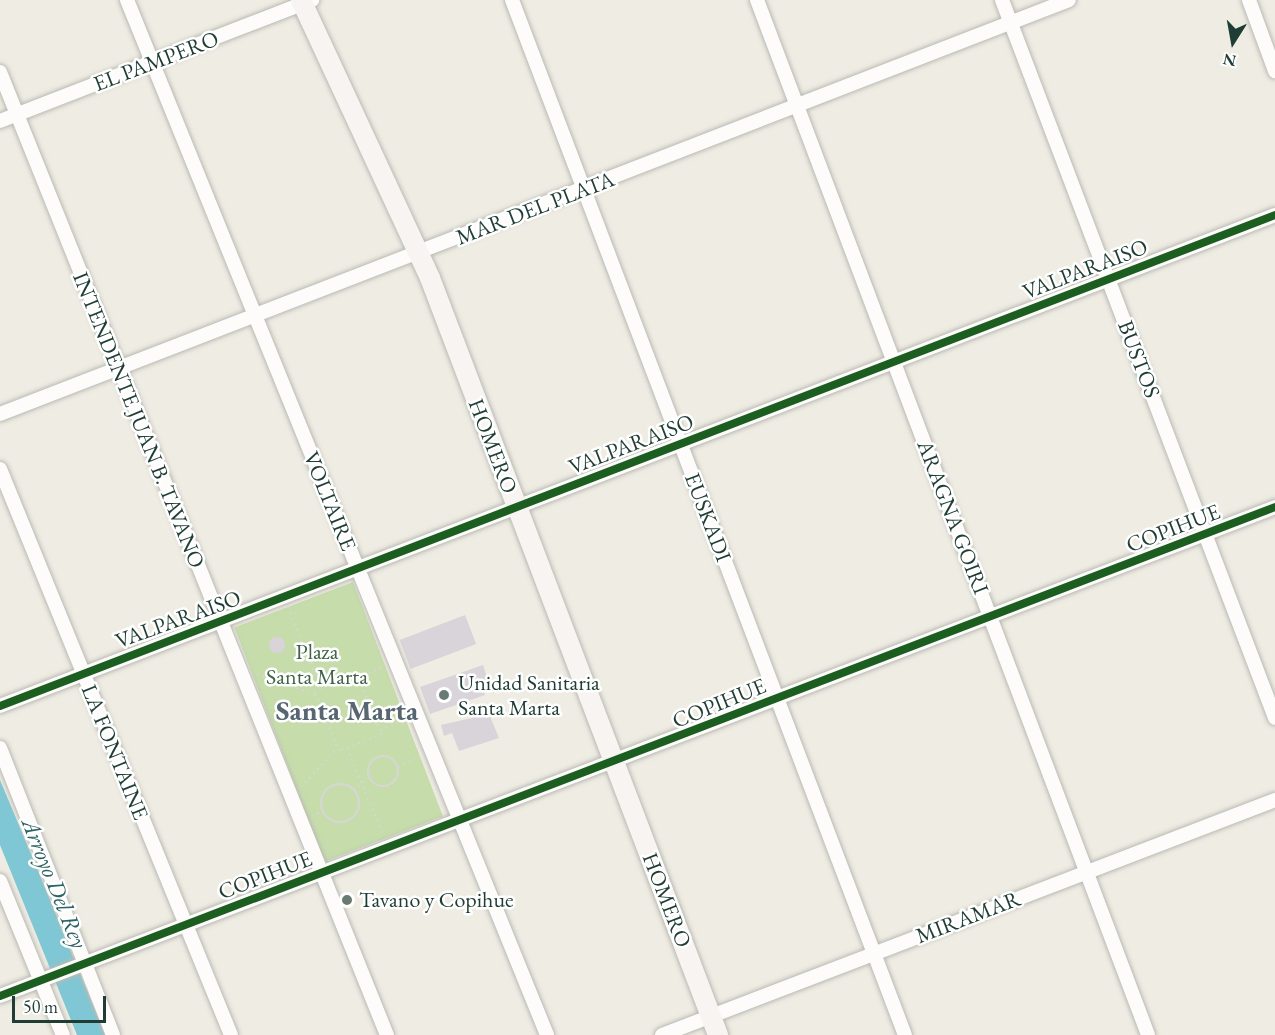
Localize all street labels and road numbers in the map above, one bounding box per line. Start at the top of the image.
street label: EL PAMPERO [90,25,222,97]
street label: MAR DEL PLATA [452,166,618,250]
street label: VALPARAISO [1019,233,1151,305]
street label: INTENDENTE JUAN B. TAVANO [67,268,211,572]
street label: BUSTOS [1112,317,1166,401]
street label: HOMERO [463,395,523,497]
street label: VALPARAISO [565,408,697,480]
street label: ARAGNA GOIRI [911,436,995,598]
street label: VOLTAIRE [298,448,362,554]
street label: EUSKADI [679,469,737,565]
street label: COPIHUE [1122,498,1224,558]
street label: VALPARAISO [112,584,244,654]
street label: COPIHUE [668,672,770,734]
street label: LA FONTAINE [76,681,154,823]
street label: COPIHUE [214,845,316,905]
street label: HOMERO [637,849,697,951]
street label: MIRAMAR [912,885,1024,949]

